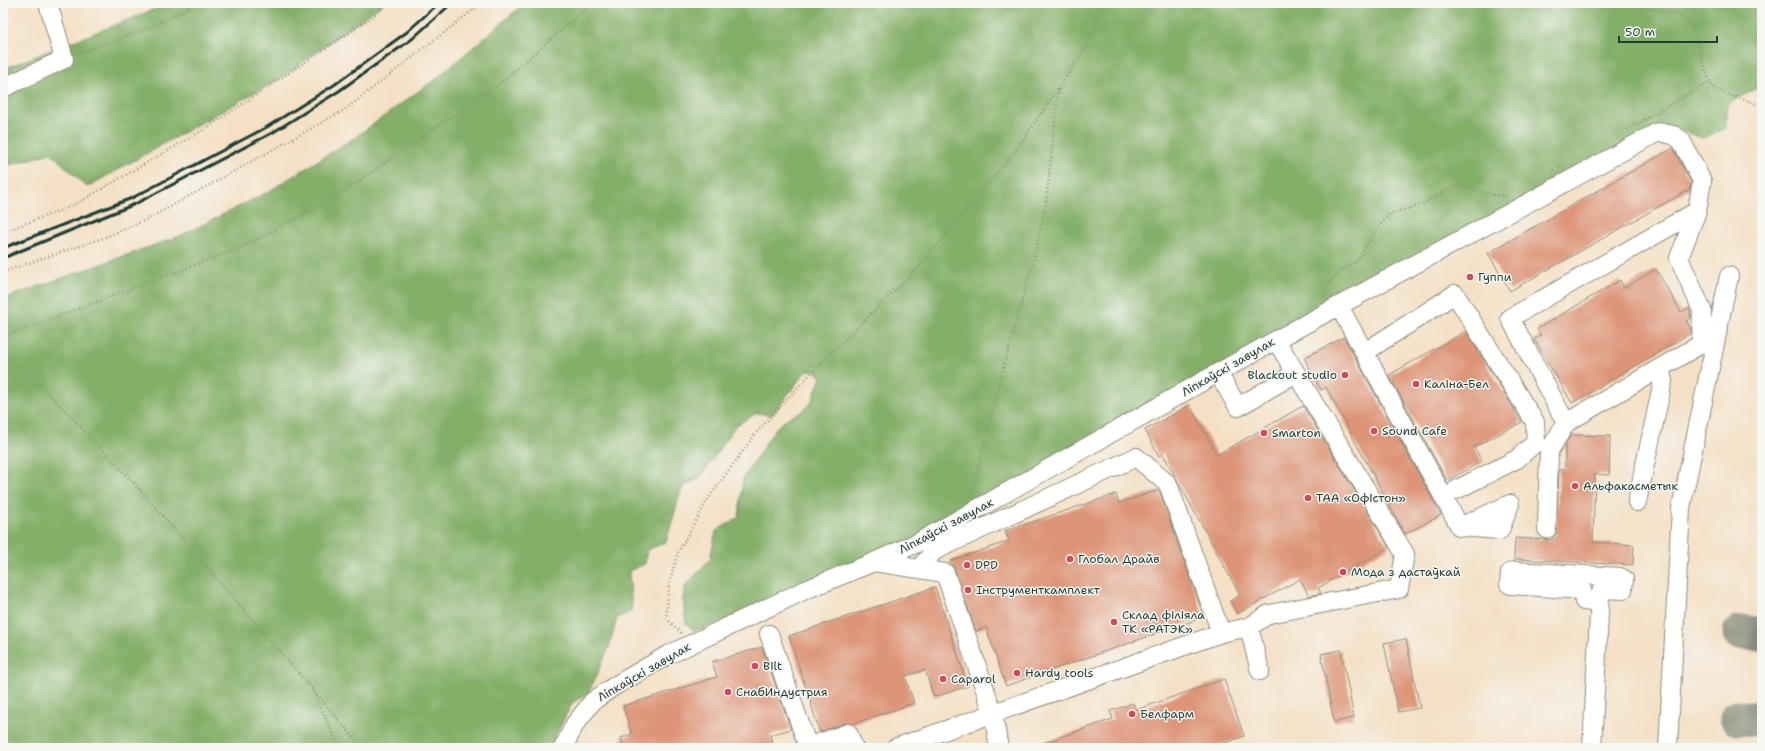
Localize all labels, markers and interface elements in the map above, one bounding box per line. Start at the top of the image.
scale bar [1619,18,1717,44]
text: 50 m [1625,24,1655,40]
place label: Гуппи [1478,269,1512,285]
marker: Гуппи [1465,272,1475,282]
street label: Ліпкаўскі завулак [1178,333,1278,400]
place label: Blackout studio [1247,367,1337,383]
marker: Blackout studio [1340,370,1350,380]
place label: Каліна-Бел [1424,376,1489,392]
marker: Каліна-Бел [1411,379,1421,389]
place label: Sound Cafe [1382,423,1447,439]
place label: Smarton [1272,425,1321,441]
marker: Sound Cafe [1369,426,1379,436]
marker: Smarton [1259,428,1269,438]
place label: Альфакасметык [1583,478,1678,494]
marker: Альфакасметык [1570,481,1580,491]
place label: ТАА «Офістон» [1316,490,1406,506]
marker: ТАА «Офістон» [1303,493,1313,503]
street label: Ліпкаўскі завулак [896,494,997,558]
place label: Глобал Драйв [1078,551,1160,567]
marker: Глобал Драйв [1065,554,1075,564]
place label: DPD [975,557,998,573]
marker: DPD [962,560,972,570]
place label: Мода з дастаўкай [1351,564,1461,580]
marker: Мода з дастаўкай [1338,567,1348,577]
place label: Інструменткамплект [976,582,1101,598]
marker: Інструменткамплект [963,585,973,595]
place label: Склад філіяла ТК «РАТЭК» [1122,607,1205,637]
marker: Склад філіяла ТК «РАТЭК» [1109,617,1119,627]
street label: Ліпкаўскі завулак [594,638,694,705]
place label: Bilt [763,658,782,674]
marker: Bilt [750,661,760,671]
place label: Hardy tools [1025,665,1094,681]
marker: Hardy tools [1012,668,1022,678]
place label: Caparol [951,671,996,687]
marker: Caparol [938,674,948,684]
place label: СнабИндустрия [736,684,828,700]
marker: СнабИндустрия [723,687,733,697]
place label: Белфарм [1140,706,1194,722]
marker: Белфарм [1127,709,1137,719]

